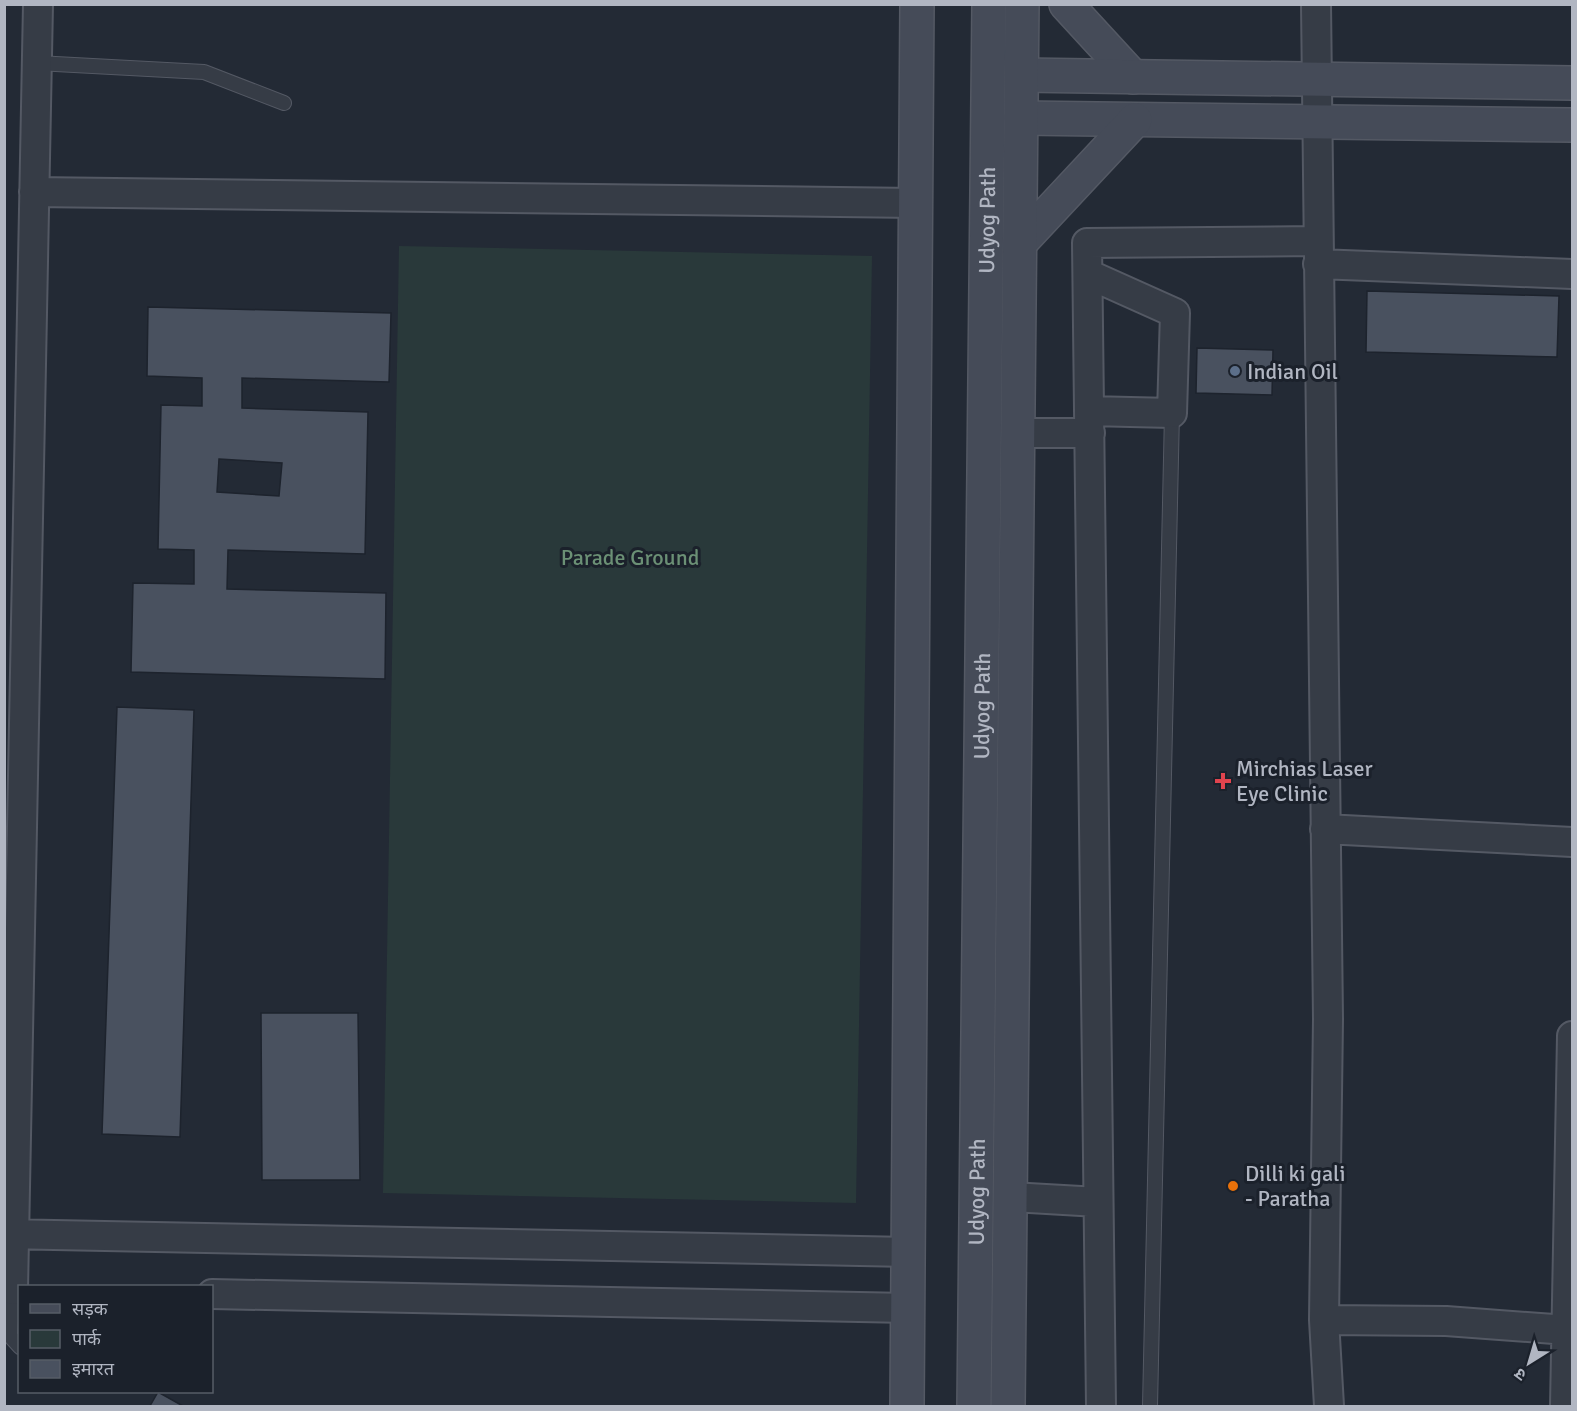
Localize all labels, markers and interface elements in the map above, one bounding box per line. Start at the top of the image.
street label: Udyog Path [973,166,1001,274]
place label: Indian Oil [1247,358,1338,385]
marker: Indian Oil [1228,364,1242,378]
park label: Parade Ground [561,544,699,571]
street label: Udyog Path [968,652,996,760]
place label: Mirchias Laser Eye Clinic [1236,755,1373,807]
marker: Mirchias Laser Eye Clinic [1214,772,1232,790]
street label: Udyog Path [963,1138,991,1246]
place label: Dilli ki gali - Paratha [1245,1160,1345,1212]
marker: Dilli ki gali - Paratha [1226,1179,1240,1193]
legend [18,1285,213,1393]
text: सड़क [72,1298,109,1320]
text: पार्क [72,1328,102,1350]
north arrow [1499,1333,1559,1393]
text: इमारत [72,1358,115,1380]
text: उ [1510,1363,1530,1385]

